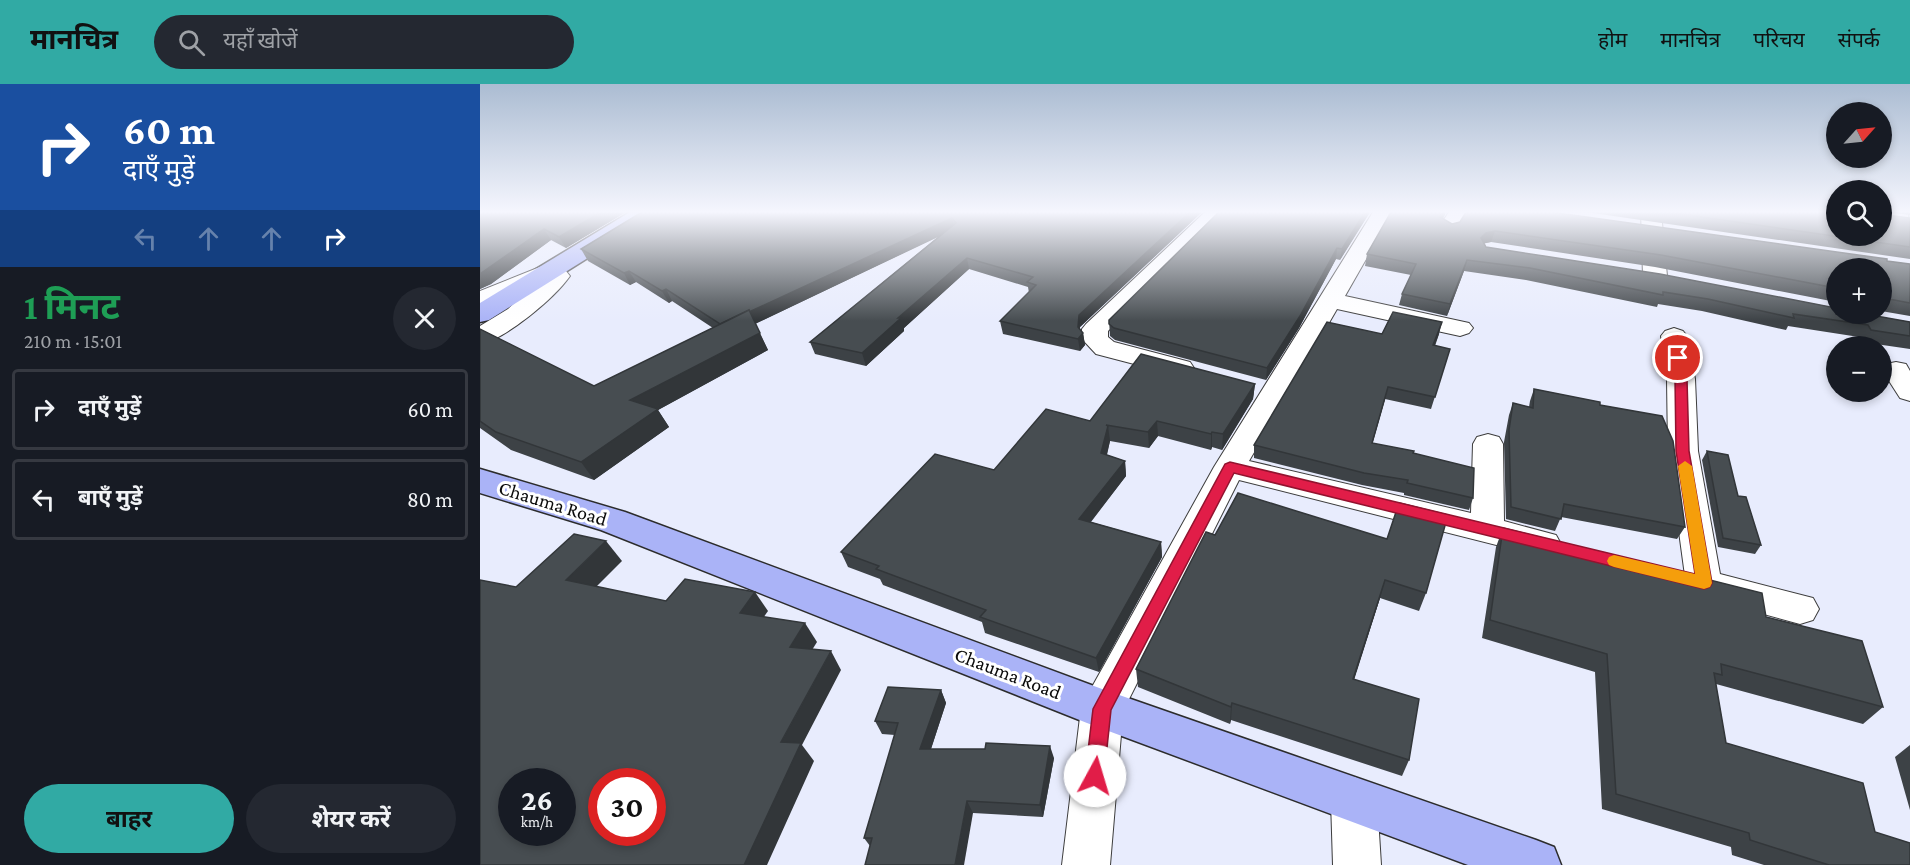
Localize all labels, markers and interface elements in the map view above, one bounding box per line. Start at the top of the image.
search box [154,15,574,69]
text: मानचित्र [30,24,118,55]
icon: search [175,26,208,59]
text: यहाँ खोजें [223,28,298,53]
text: होम [1598,28,1627,52]
text: मानचित्र [1660,28,1720,52]
text: परिचय [1753,28,1805,52]
text: संपर्क [1838,28,1880,52]
north arrow [1826,102,1892,168]
map controls [1826,102,1892,402]
text: 60 m [123,106,215,153]
icon: right [24,108,102,186]
text: दाएँ मुड़ें [123,155,195,185]
button: search [1826,180,1892,246]
icon: left [129,222,162,255]
icon: ahead [192,222,225,255]
icon: ahead [255,222,288,255]
icon: right [318,222,351,255]
button: + [1826,258,1892,324]
text: 1 मिनट [24,287,120,327]
button: close [393,287,456,350]
text: 210 m · 15:01 [24,330,122,352]
pin [1652,332,1703,383]
button: − [1826,336,1892,402]
icon: arrive [1661,341,1694,374]
icon: right [27,393,60,426]
text: दाएँ मुड़ें [78,395,141,420]
text: 60 m [408,397,453,422]
street label: Chauma Road [496,476,610,530]
icon: left [27,483,60,516]
text: बाएँ मुड़ें [78,485,143,510]
text: 80 m [407,487,453,512]
street label: Chauma Road [952,643,1065,704]
position arrow [1063,744,1127,808]
speed limit sign: 30 [588,768,666,846]
text: 26 [521,783,553,816]
button: बाहर [24,784,234,853]
button: शेयर करें [246,784,456,853]
text: km/h [521,814,553,830]

